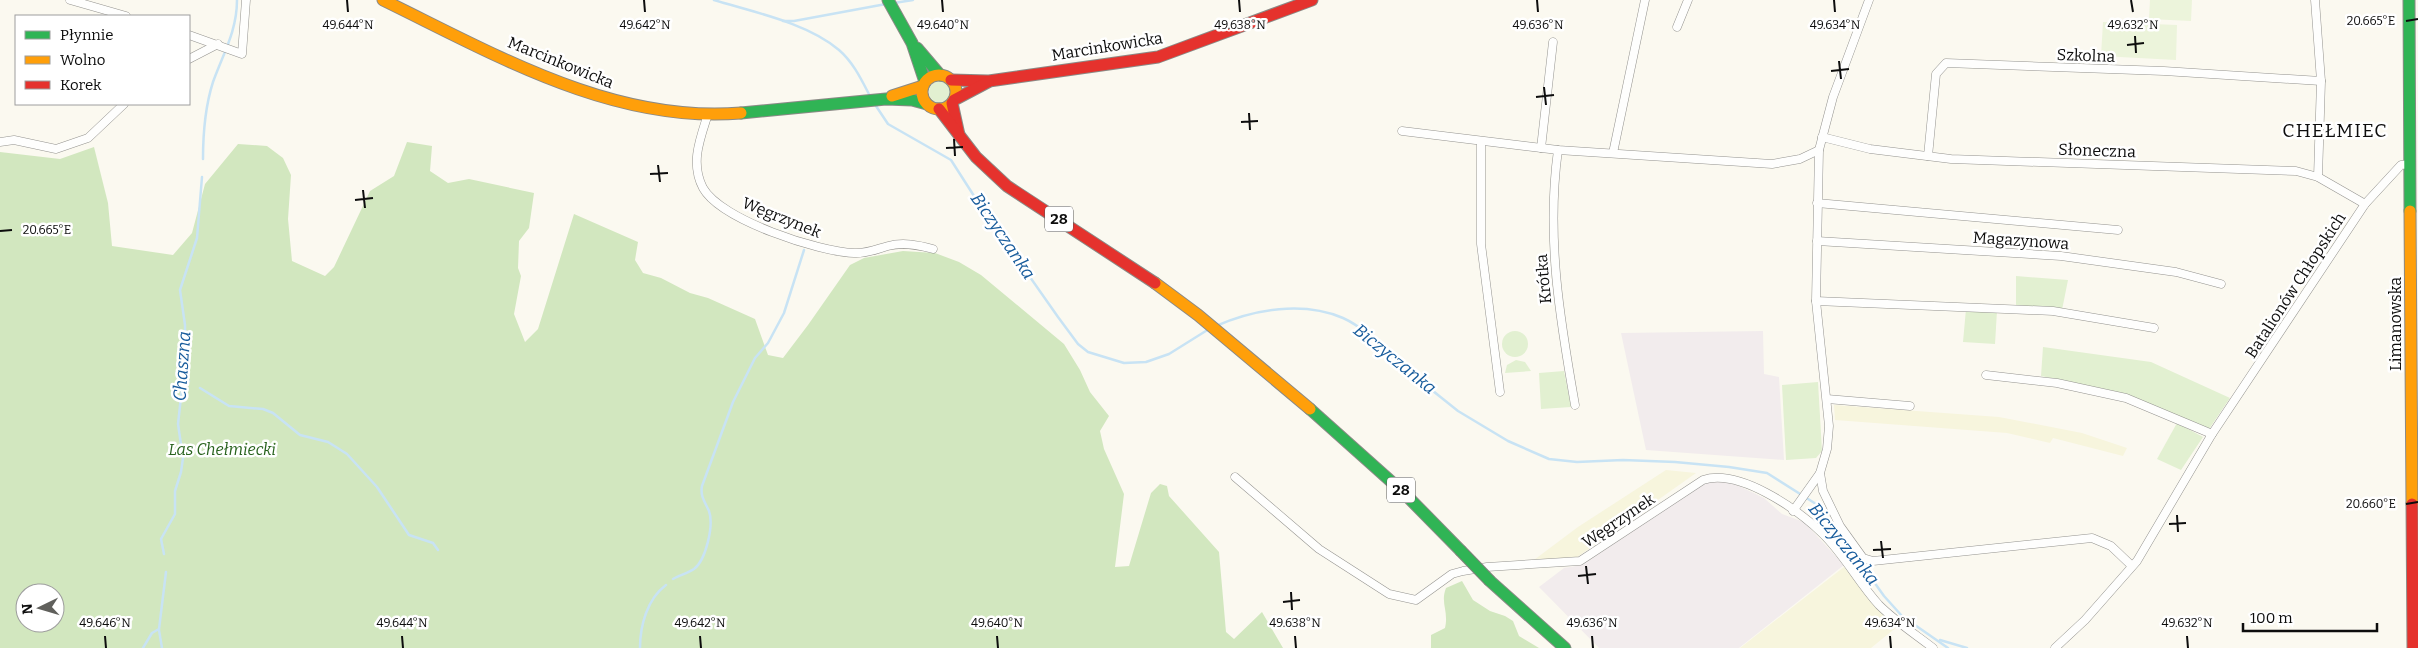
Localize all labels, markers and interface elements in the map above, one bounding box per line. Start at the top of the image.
text: 20.665°E [2347,14,2395,28]
legend [15,15,190,105]
text: 49.644°N [322,18,374,32]
text: 49.642°N [619,18,671,32]
text: 49.640°N [917,18,970,32]
text: 49.638°N [1214,18,1266,32]
text: 49.636°N [1513,18,1564,32]
text: 49.634°N [1810,18,1861,32]
text: 49.632°N [2108,18,2159,32]
text: Płynnie [60,26,114,44]
street label: Marcinkowicka [1050,28,1164,65]
street label: Marcinkowicka [505,33,617,92]
street label: Szkolna [2056,45,2116,66]
text: Wolno [60,51,105,69]
text: Korek [60,76,102,94]
district label: CHEŁMIEC [2282,119,2388,142]
street label: Słoneczna [2058,140,2136,161]
water label: Biczyczanka [966,188,1040,284]
street label: Węgrzynek [740,193,824,242]
road number: 28 [1045,206,1073,232]
street label: Batalionów Chłopskich [2241,209,2350,362]
text: 20.665°E [23,223,71,237]
street label: Magazynowa [1972,228,2070,253]
street label: Krótka [1532,253,1555,305]
street label: Limanowska [2386,277,2405,371]
water label: Biczyczanka [1349,319,1441,399]
water label: Chaszna [169,330,195,402]
park label: Las Chełmiecki [168,440,276,459]
road number: 28 [1387,478,1415,502]
street label: Węgrzynek [1578,489,1658,552]
text: 20.660°E [2346,497,2396,511]
water label: Biczyczanka [1804,498,1884,590]
north arrow [15,583,65,633]
scale bar [2243,600,2377,632]
text: N [19,603,36,615]
text: 100 m [2250,609,2293,627]
text: 49.646°N [79,616,131,630]
text: 49.644°N [376,616,428,630]
text: 49.642°N [674,616,726,630]
text: 49.640°N [971,616,1024,630]
text: 49.638°N [1269,616,1321,630]
text: 49.636°N [1567,616,1618,630]
text: 49.634°N [1865,616,1916,630]
text: 49.632°N [2162,616,2213,630]

